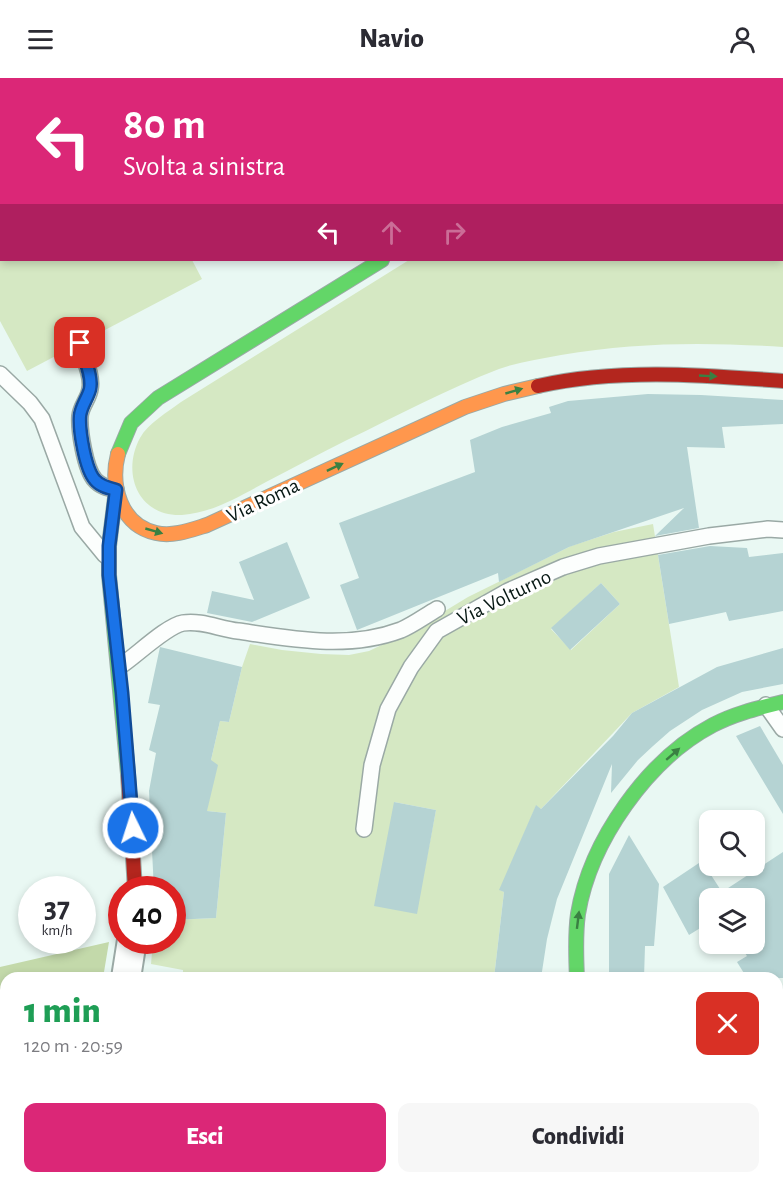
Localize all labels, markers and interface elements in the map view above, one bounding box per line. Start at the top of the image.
icon: menu [24,23,57,56]
icon: person [726,23,759,56]
text: Navio [359,25,424,52]
icon: left [24,102,102,180]
text: 80 m [123,104,206,146]
text: Svolta a sinistra [123,153,285,180]
icon: left [312,216,345,249]
icon: ahead [375,216,408,249]
icon: right [438,216,471,249]
pin [54,317,105,368]
icon: arrive [63,326,96,359]
one-way arrow [698,371,717,380]
one-way arrow [505,386,523,395]
one-way arrow [326,463,343,472]
street label: Via Roma [224,474,303,526]
one-way arrow [145,526,163,536]
street label: Via Volturno [454,566,554,629]
one-way arrow [665,748,680,761]
position arrow [101,796,165,860]
map controls [699,810,765,954]
button: search [699,810,765,876]
speed limit sign: 40 [108,876,186,954]
button: layers [699,888,765,954]
text: 37 [44,893,70,923]
one-way arrow [574,910,583,929]
text: km/h [42,923,72,938]
button: close [696,992,759,1055]
text: 1 min [24,993,101,1029]
text: 120 m · 20:59 [24,1036,123,1056]
button: Esci [24,1103,386,1172]
button: Condividi [398,1103,759,1172]

